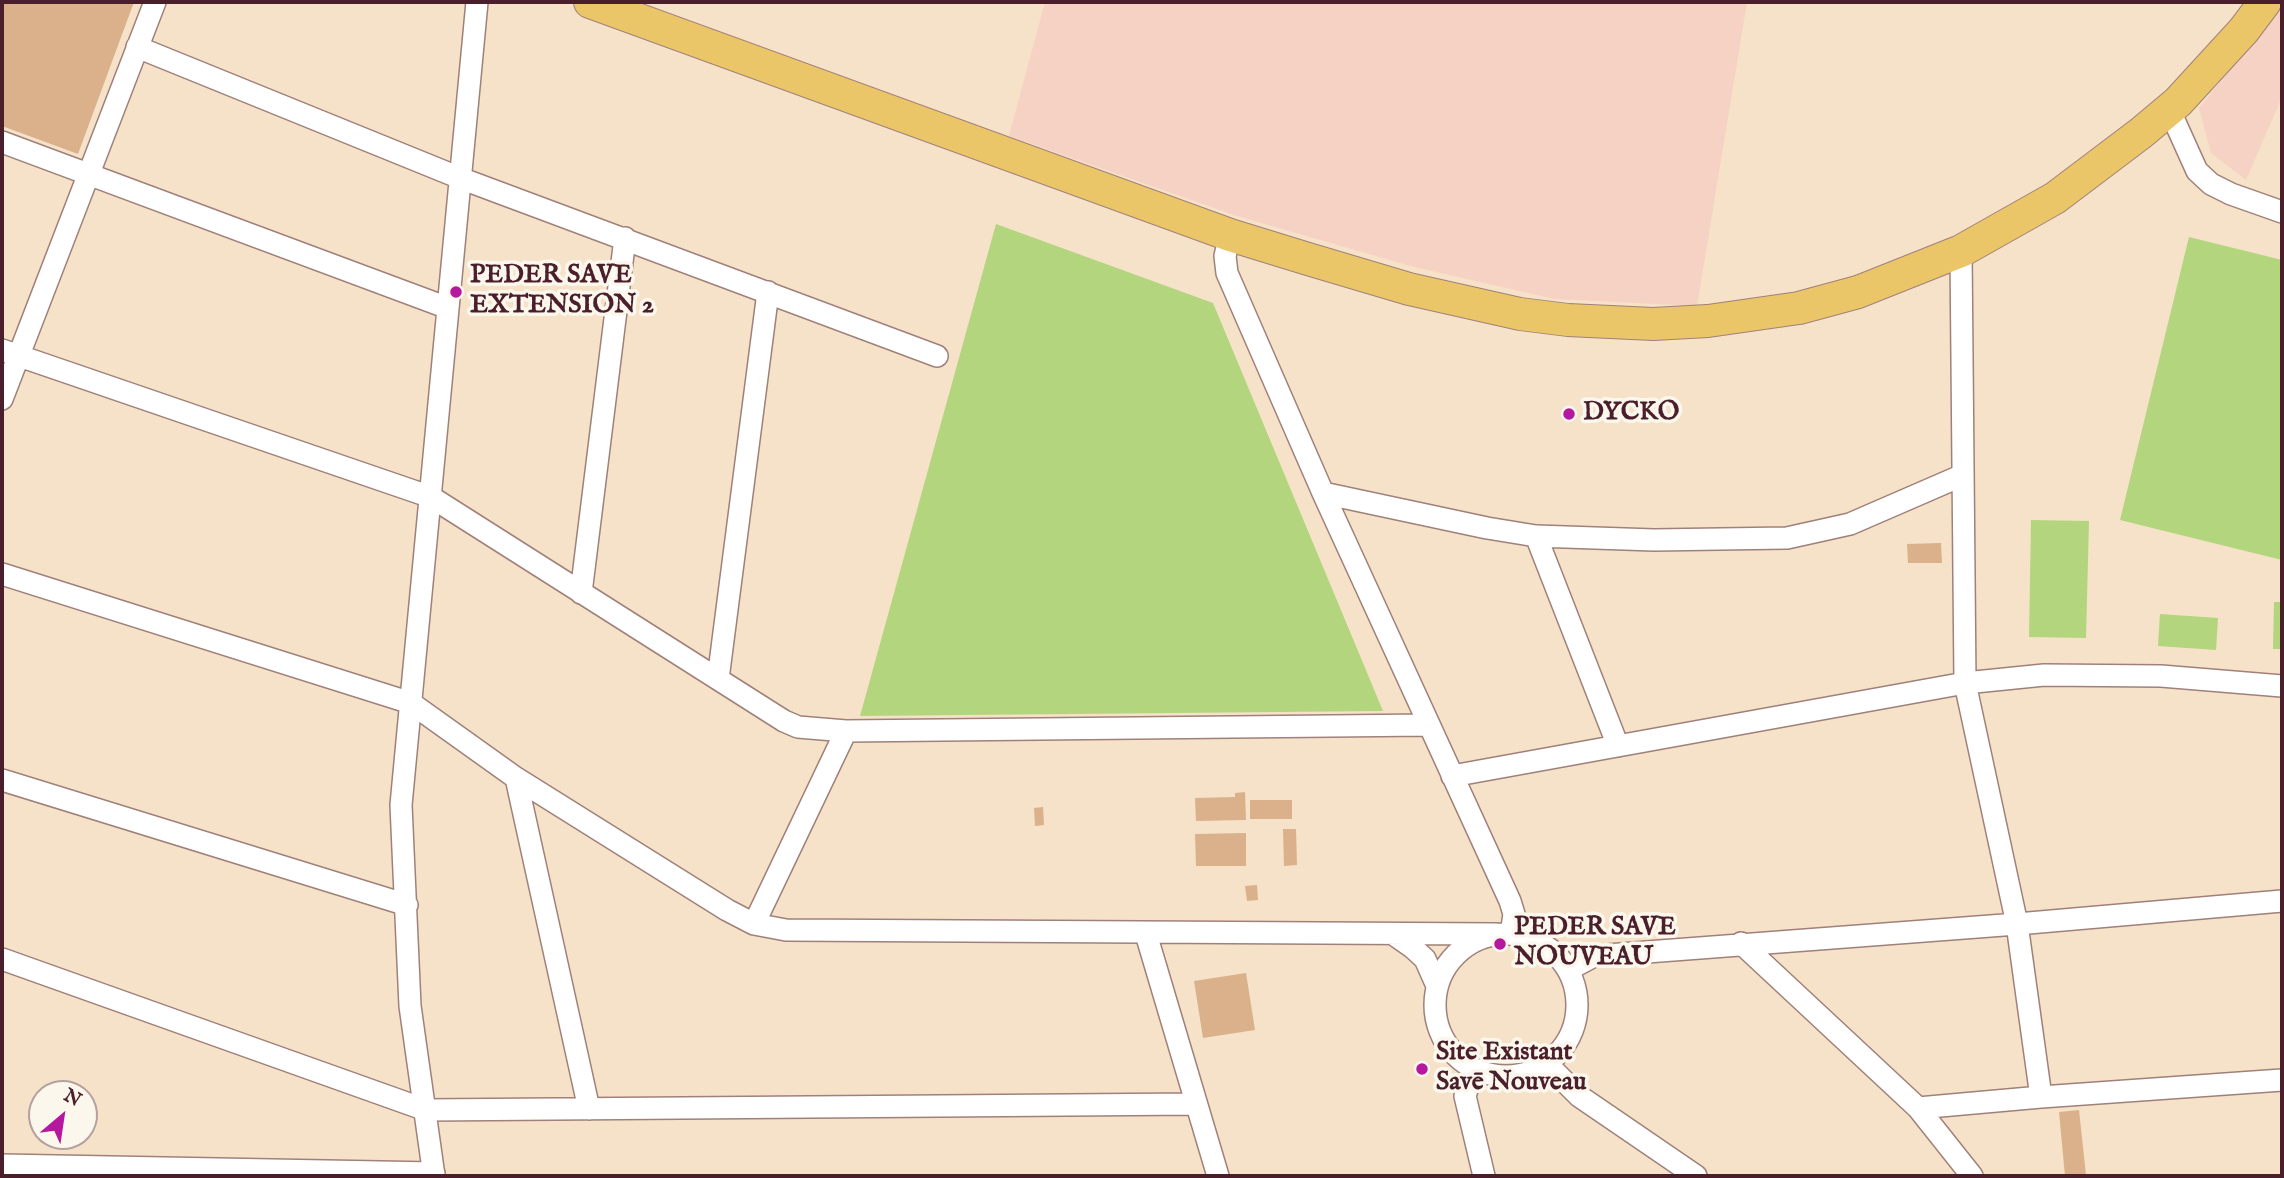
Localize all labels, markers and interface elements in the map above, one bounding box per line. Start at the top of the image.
place label: PEDER SAVE EXTENSION 2 [470,261,654,322]
marker: PEDER SAVE EXTENSION 2 [448,284,464,300]
place label: DYCKO [1583,398,1679,430]
marker: DYCKO [1561,406,1577,422]
place label: PEDER SAVE NOUVEAU [1514,913,1676,974]
marker: PEDER SAVE NOUVEAU [1492,936,1508,952]
place label: Site Existant Savē Nouveau [1436,1038,1587,1100]
marker: Site Existant Savē Nouveau [1414,1061,1430,1077]
north arrow [28,1080,98,1150]
text: N [59,1084,85,1113]

